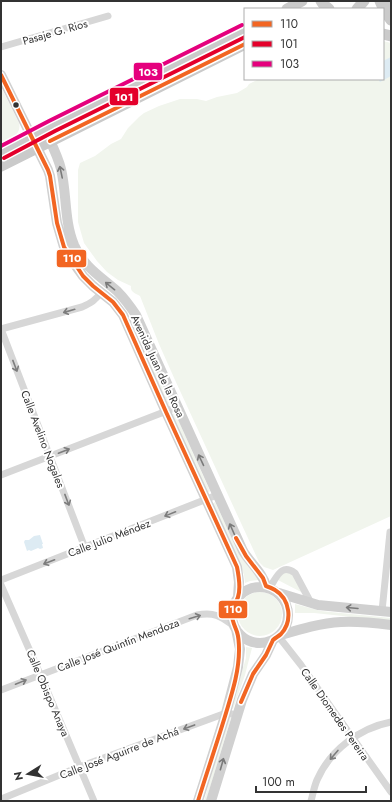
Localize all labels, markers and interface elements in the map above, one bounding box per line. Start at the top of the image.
legend [244,8,384,80]
street label: Pasaje G. Rios [21,15,90,49]
text: 110 [280,15,298,33]
text: 101 [280,35,298,53]
text: 103 [280,55,300,73]
line badge: 103 [133,62,163,81]
text: 103 [138,64,158,80]
line badge: 101 [109,87,139,106]
text: 101 [115,89,133,105]
unlabelled marker [11,100,21,110]
one-way arrow [57,166,65,179]
line badge: 110 [56,249,87,268]
text: 110 [63,250,81,266]
one-way arrow [105,282,116,290]
one-way arrow [62,307,75,315]
street label: Avenida Juan de la Rosa [127,312,189,420]
one-way arrow [12,359,20,371]
street label: Calle Avelino Nogales [17,388,69,491]
one-way arrow [57,447,69,455]
one-way arrow [197,454,204,466]
one-way arrow [63,494,71,506]
one-way arrow [164,511,176,518]
street label: Calle Julio Méndez [65,515,153,561]
one-way arrow [228,523,235,535]
one-way arrow [43,558,55,566]
line badge: 110 [218,600,248,619]
text: 110 [224,601,242,617]
one-way arrow [346,605,359,612]
one-way arrow [188,613,201,620]
street label: Calle José Quintín Mendoza [55,614,181,676]
street label: Calle Obispo Anaya [22,647,74,739]
street label: Calle Diomedes Pereira [297,664,373,764]
one-way arrow [14,678,26,685]
street label: Calle José Aguirre de Achá [57,723,181,783]
one-way arrow [184,723,196,731]
one-way arrow [330,749,339,759]
north arrow [8,754,48,794]
one-way arrow [219,757,226,770]
scale bar [256,768,366,794]
text: N [9,770,27,782]
text: 100 m [262,773,295,791]

